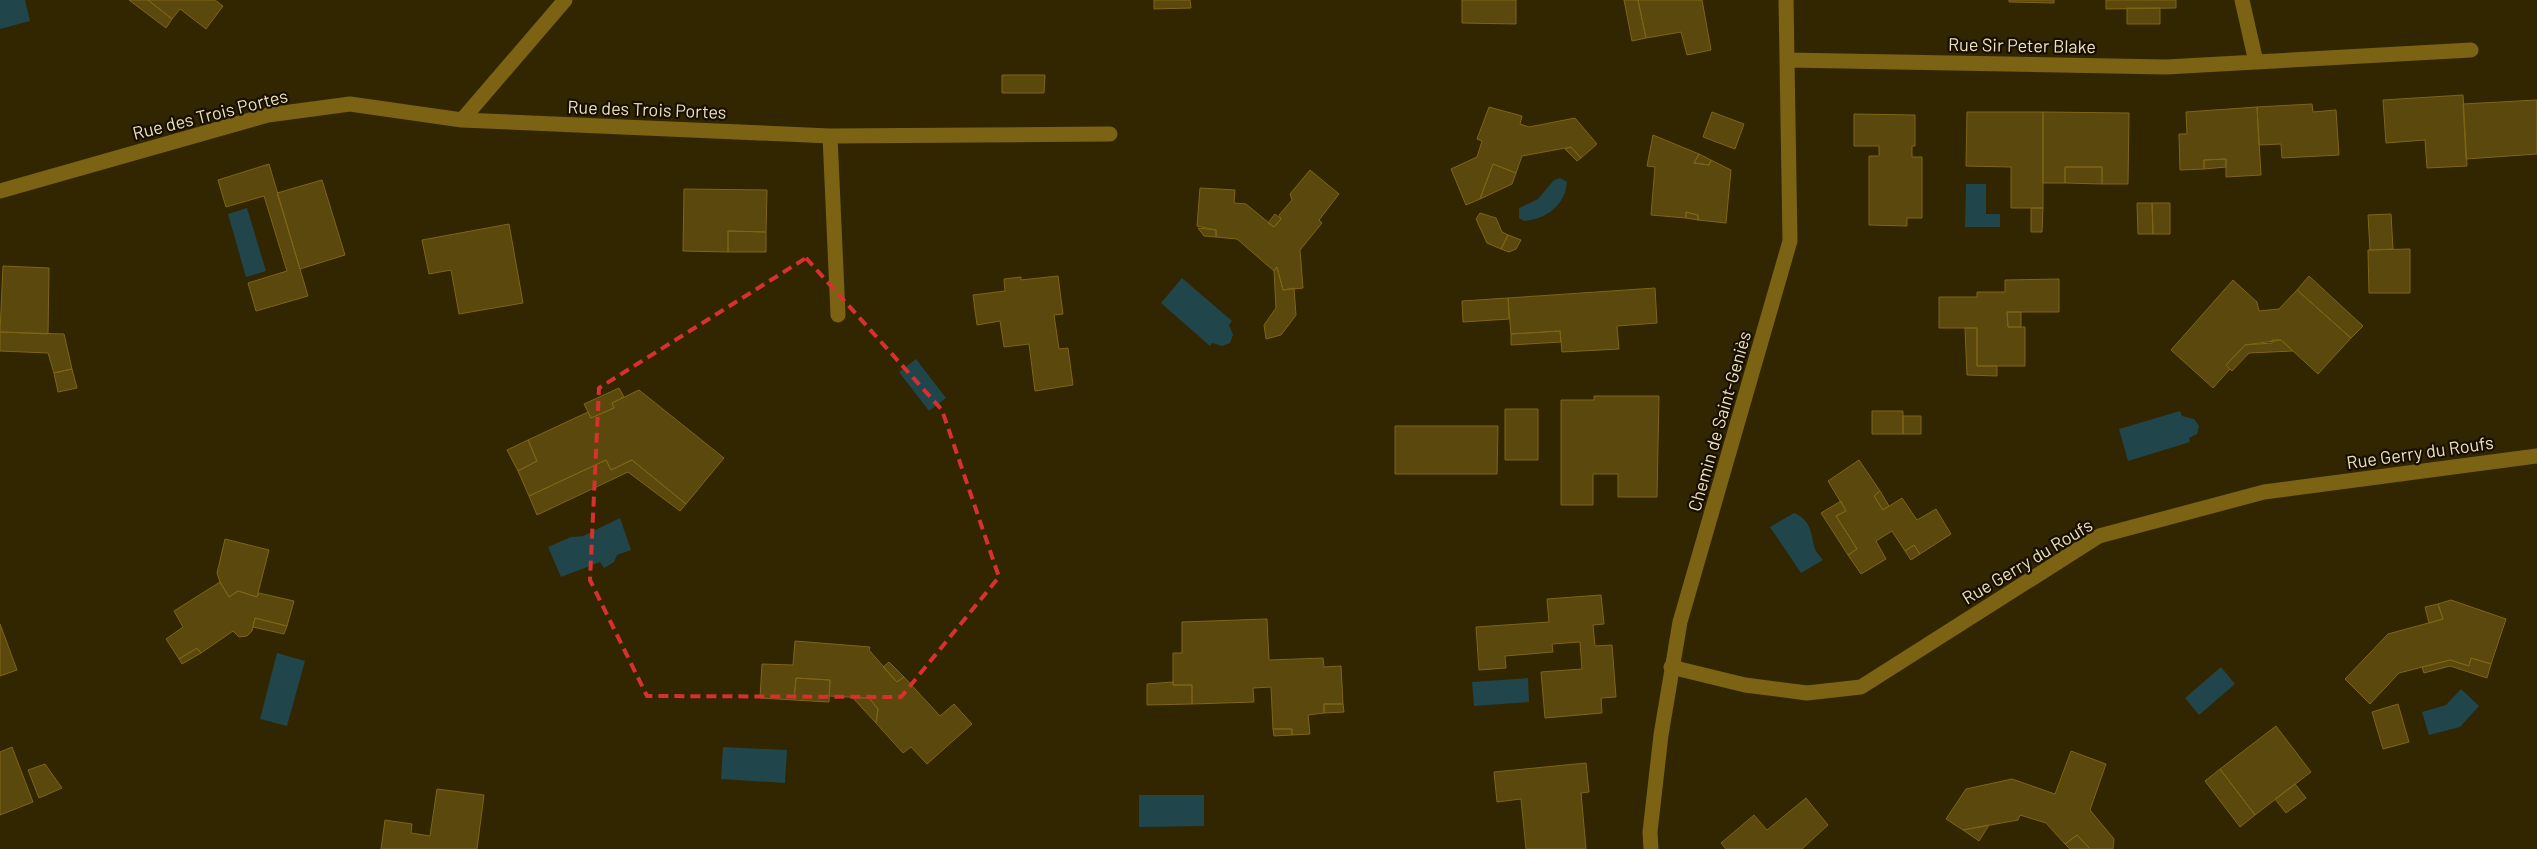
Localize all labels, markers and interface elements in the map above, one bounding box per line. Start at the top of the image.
street label: Rue Sir Peter Blake [1948,33,2096,57]
street label: Rue des Trois Portes [130,84,290,144]
street label: Rue des Trois Portes [567,95,727,123]
street label: Chemin de Saint-Geniès [1683,328,1755,514]
street label: Rue Gerry du Roufs [2345,431,2495,473]
street label: Rue Gerry du Roufs [1958,513,2096,609]

